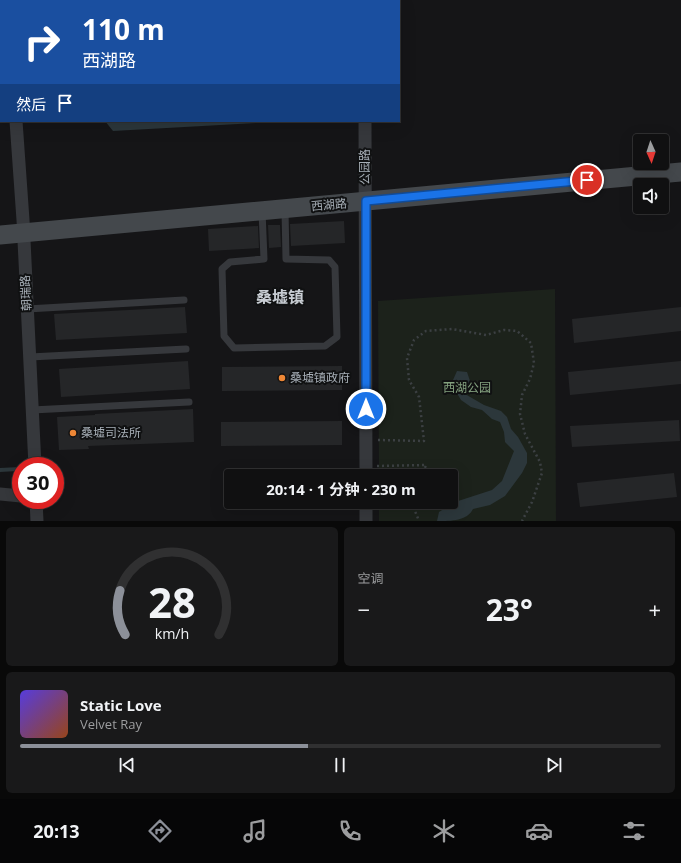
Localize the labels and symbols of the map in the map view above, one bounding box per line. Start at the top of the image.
north arrow [633,134,669,170]
street label: 公园路 [356,149,373,185]
pin [570,163,604,197]
street label: 西湖路 [310,194,348,215]
street label: 朝瑞路 [16,275,35,311]
district label: 桑墟镇 [256,286,304,308]
place label: 桑墟镇政府 [290,369,350,386]
marker: 桑墟镇政府 [277,373,287,383]
park label: 西湖公园 [443,379,491,396]
position arrow [345,388,387,430]
place label: 桑墟司法所 [81,424,141,441]
marker: 桑墟司法所 [68,428,78,438]
speed limit sign: 30 [12,457,64,509]

